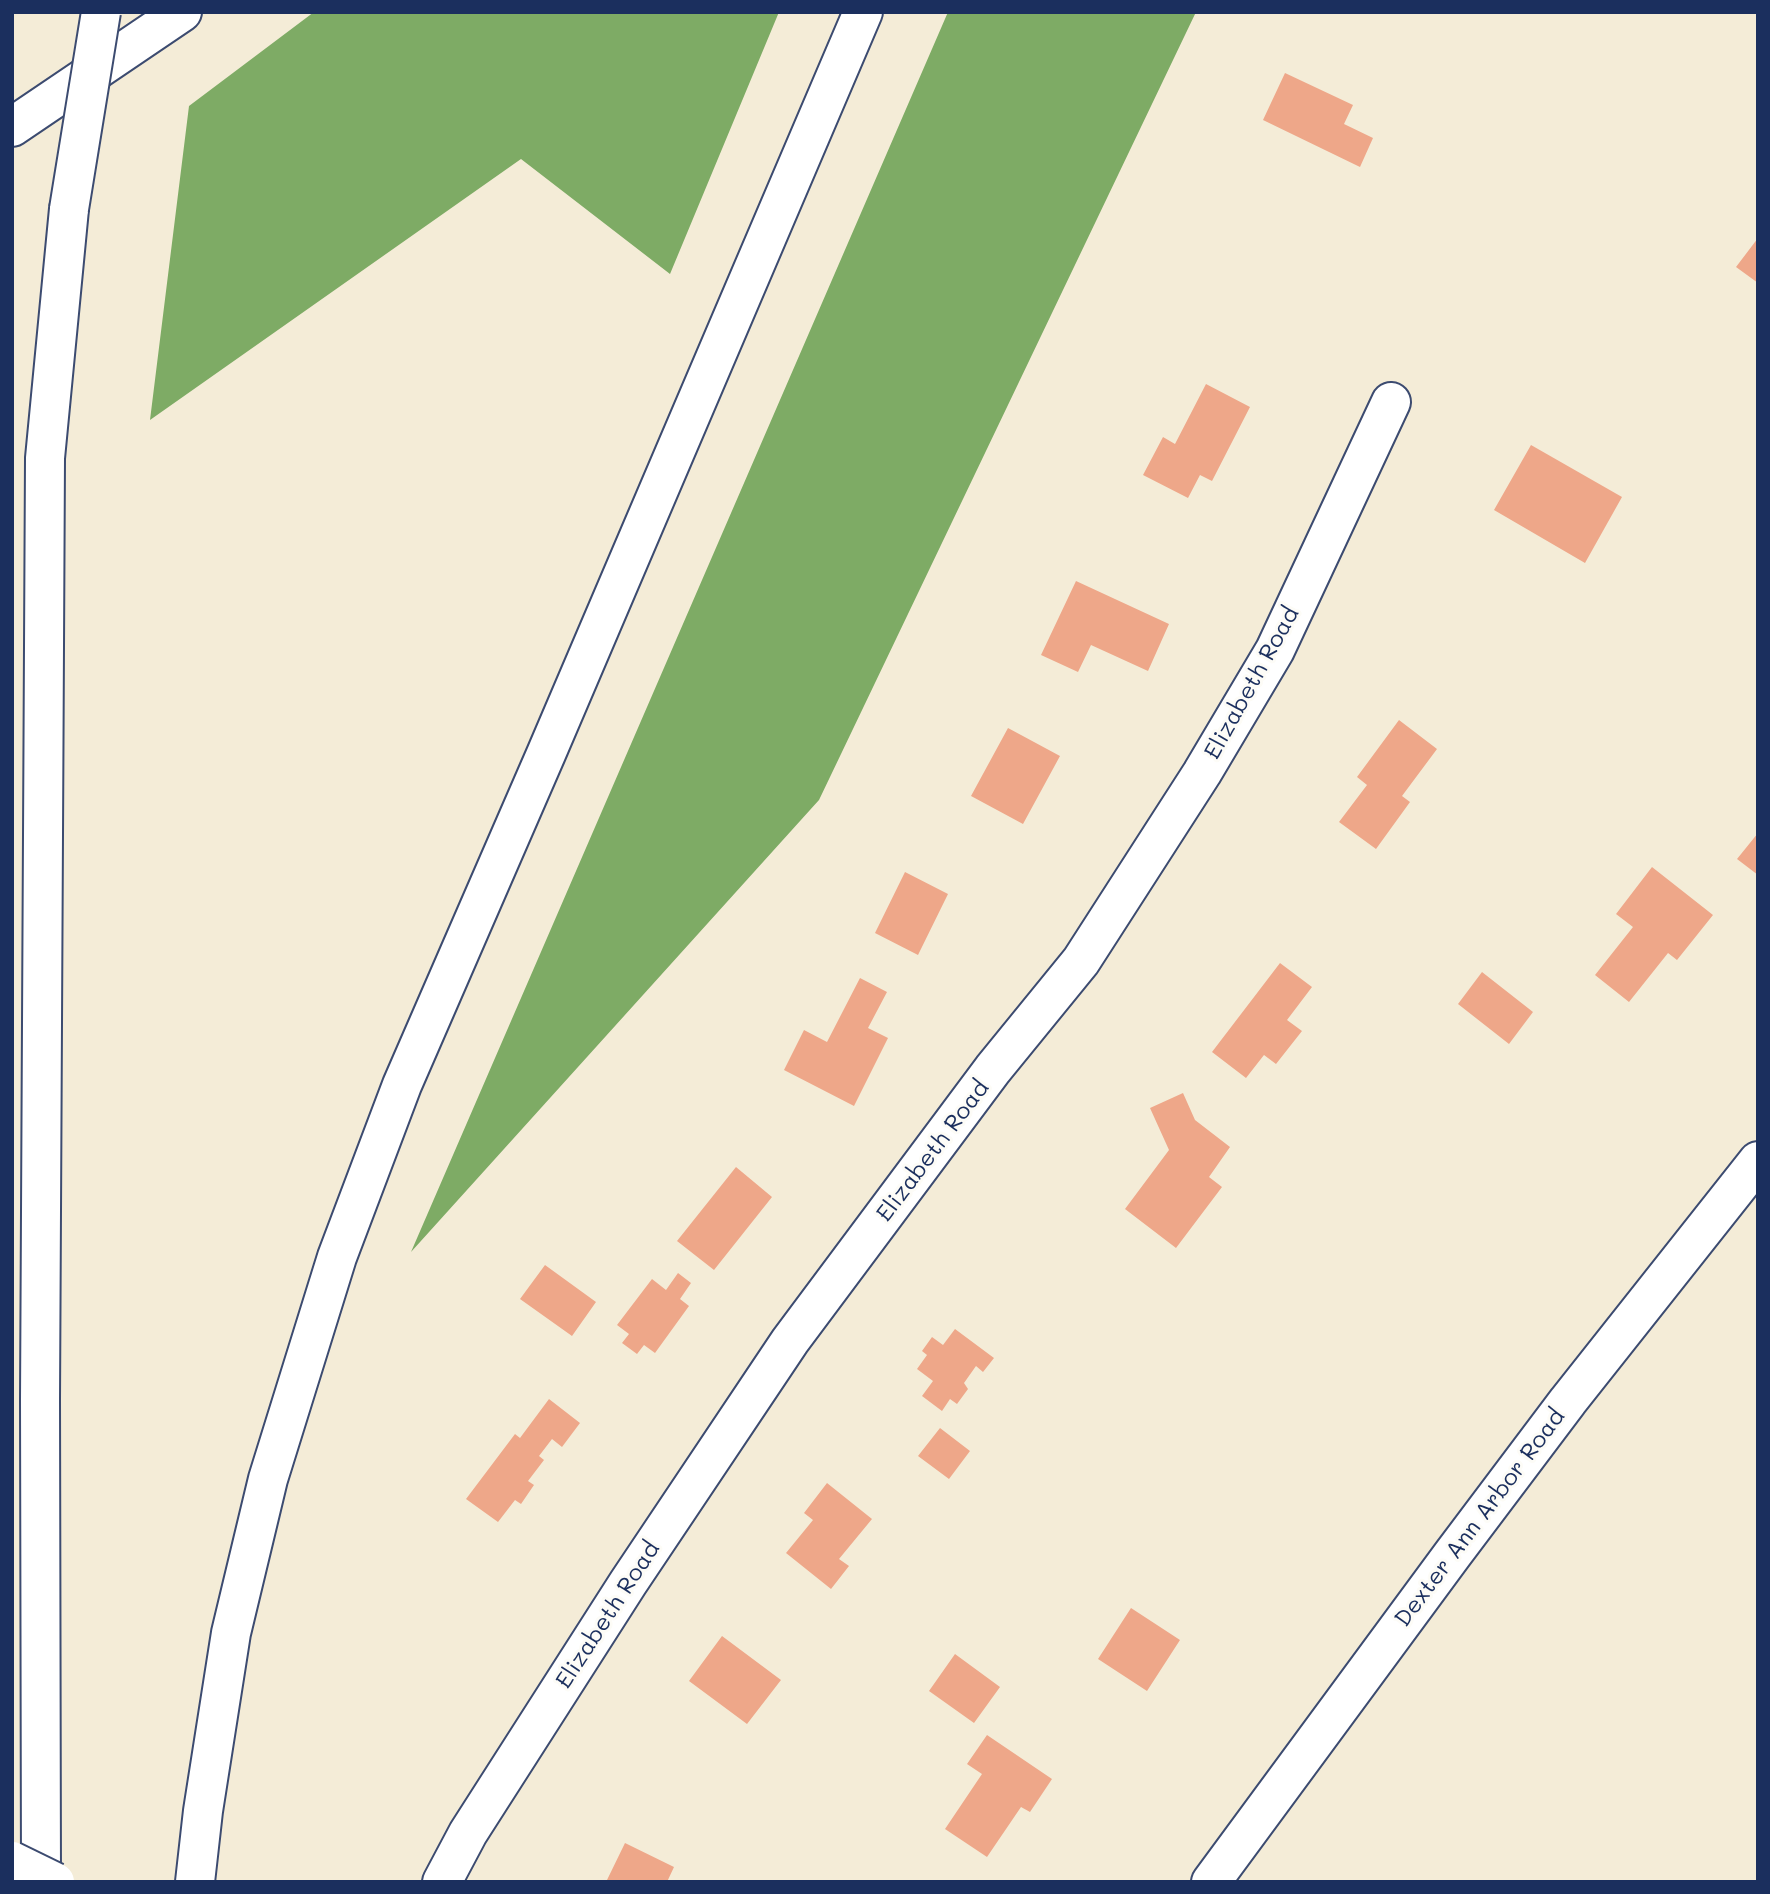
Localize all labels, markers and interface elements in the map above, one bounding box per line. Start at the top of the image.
street label: Elizabeth Road [1199,602,1305,764]
street label: Elizabeth Road [871,1075,995,1227]
street label: Dexter Ann Arbor Road [1389,1404,1571,1632]
street label: Elizabeth Road [550,1536,666,1694]

